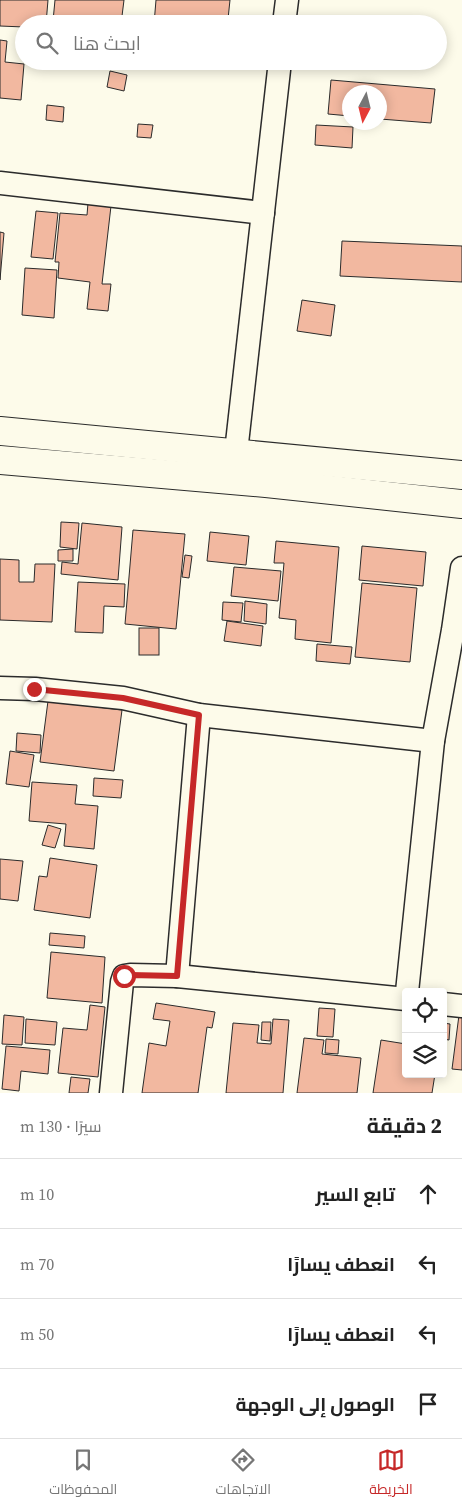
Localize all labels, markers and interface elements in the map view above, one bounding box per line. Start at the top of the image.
search box [15,15,447,70]
icon: search [33,29,61,57]
text: ابحث هنا [73,30,141,56]
north arrow [342,85,387,130]
route end [23,678,46,701]
route start [113,965,136,988]
map controls [402,988,447,1078]
button: locate [402,988,447,1033]
button: layers [402,1033,447,1078]
text: 2 دقيقة [367,1111,442,1140]
text: سيرًا · 130 m [20,1115,101,1137]
icon: ahead [414,1180,442,1208]
text: تابع السير [315,1181,395,1207]
text: 10 m [20,1183,54,1205]
icon: left [414,1250,442,1278]
text: انعطف يسارًا [287,1251,395,1277]
text: 70 m [20,1253,54,1275]
icon: left [414,1320,442,1348]
text: انعطف يسارًا [287,1321,395,1347]
text: 50 m [20,1323,54,1345]
icon: arrive [414,1390,442,1418]
text: الوصول إلى الوجهة [235,1391,395,1417]
tab: المحفوظات [49,1446,117,1502]
tab: الاتجاهات [216,1446,271,1502]
tab: الخريطة [369,1446,413,1502]

